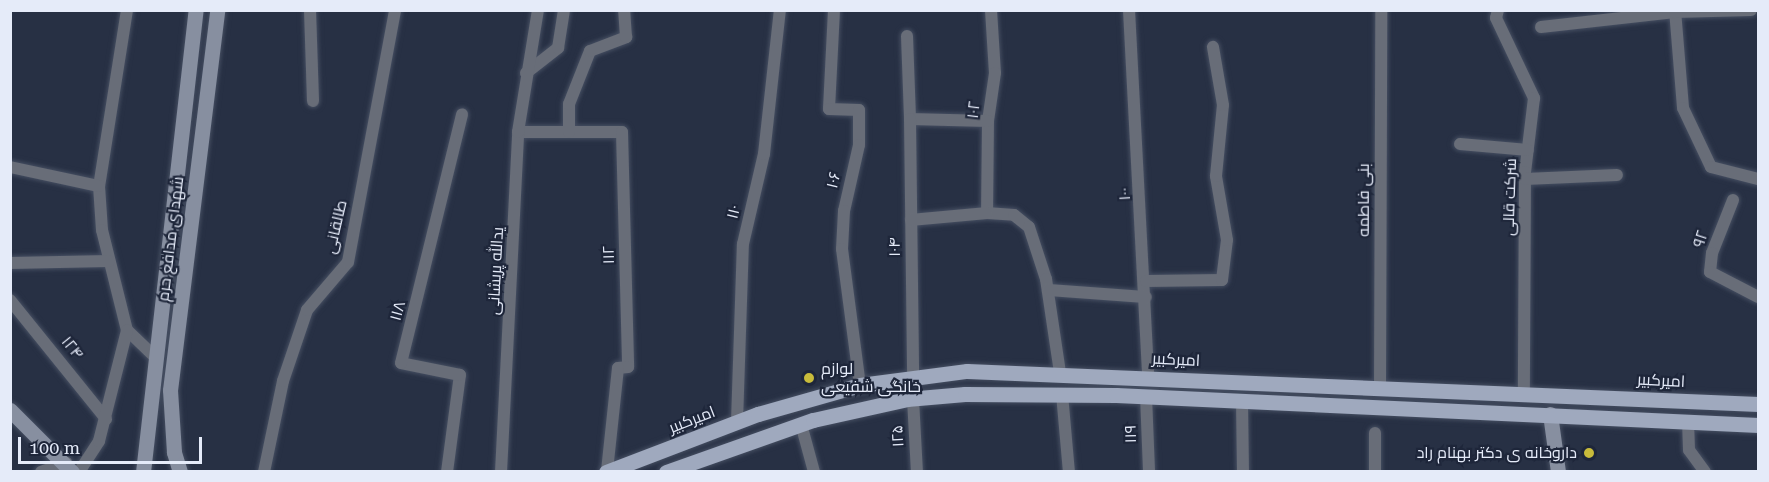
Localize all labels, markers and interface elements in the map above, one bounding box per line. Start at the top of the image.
street label: ۱۰۲ [963,100,985,120]
street label: شرکت قالی [1499,158,1521,236]
street label: بنی فاطمه [1354,163,1374,237]
street label: ۱۰۶ [823,170,845,190]
street label: شهدای مدافع حرم [154,175,188,303]
street label: ۱۰۰ [1115,187,1135,201]
street label: طالقانی [321,198,351,256]
street label: ۱۱۰ [723,203,745,221]
street label: یدالله پریشانی [484,226,508,316]
street label: ۹۲ [1689,228,1713,250]
street label: ۱۰۴ [885,237,905,257]
street label: ۱۱۲ [599,246,619,264]
street label: ۱۱۸ [386,299,410,323]
street label: ۱۲۴ [57,333,87,363]
street label: امیرکبیر [1151,349,1201,371]
place label: لوازم خانگی شفیعی [821,359,921,397]
street label: امیرکبیر [1636,370,1686,392]
marker: لوازم خانگی شفیعی [802,371,816,385]
street label: امیرکبیر [666,402,718,438]
street label: ۱۲۵ [888,424,908,448]
scale bar [21,425,206,463]
street label: ۱۱۹ [1121,425,1141,443]
text: 100 m [29,437,80,458]
place label: داروخانه ی دکتر بهنام راد [1417,443,1577,463]
marker: داروخانه ی دکتر بهنام راد [1582,446,1596,460]

